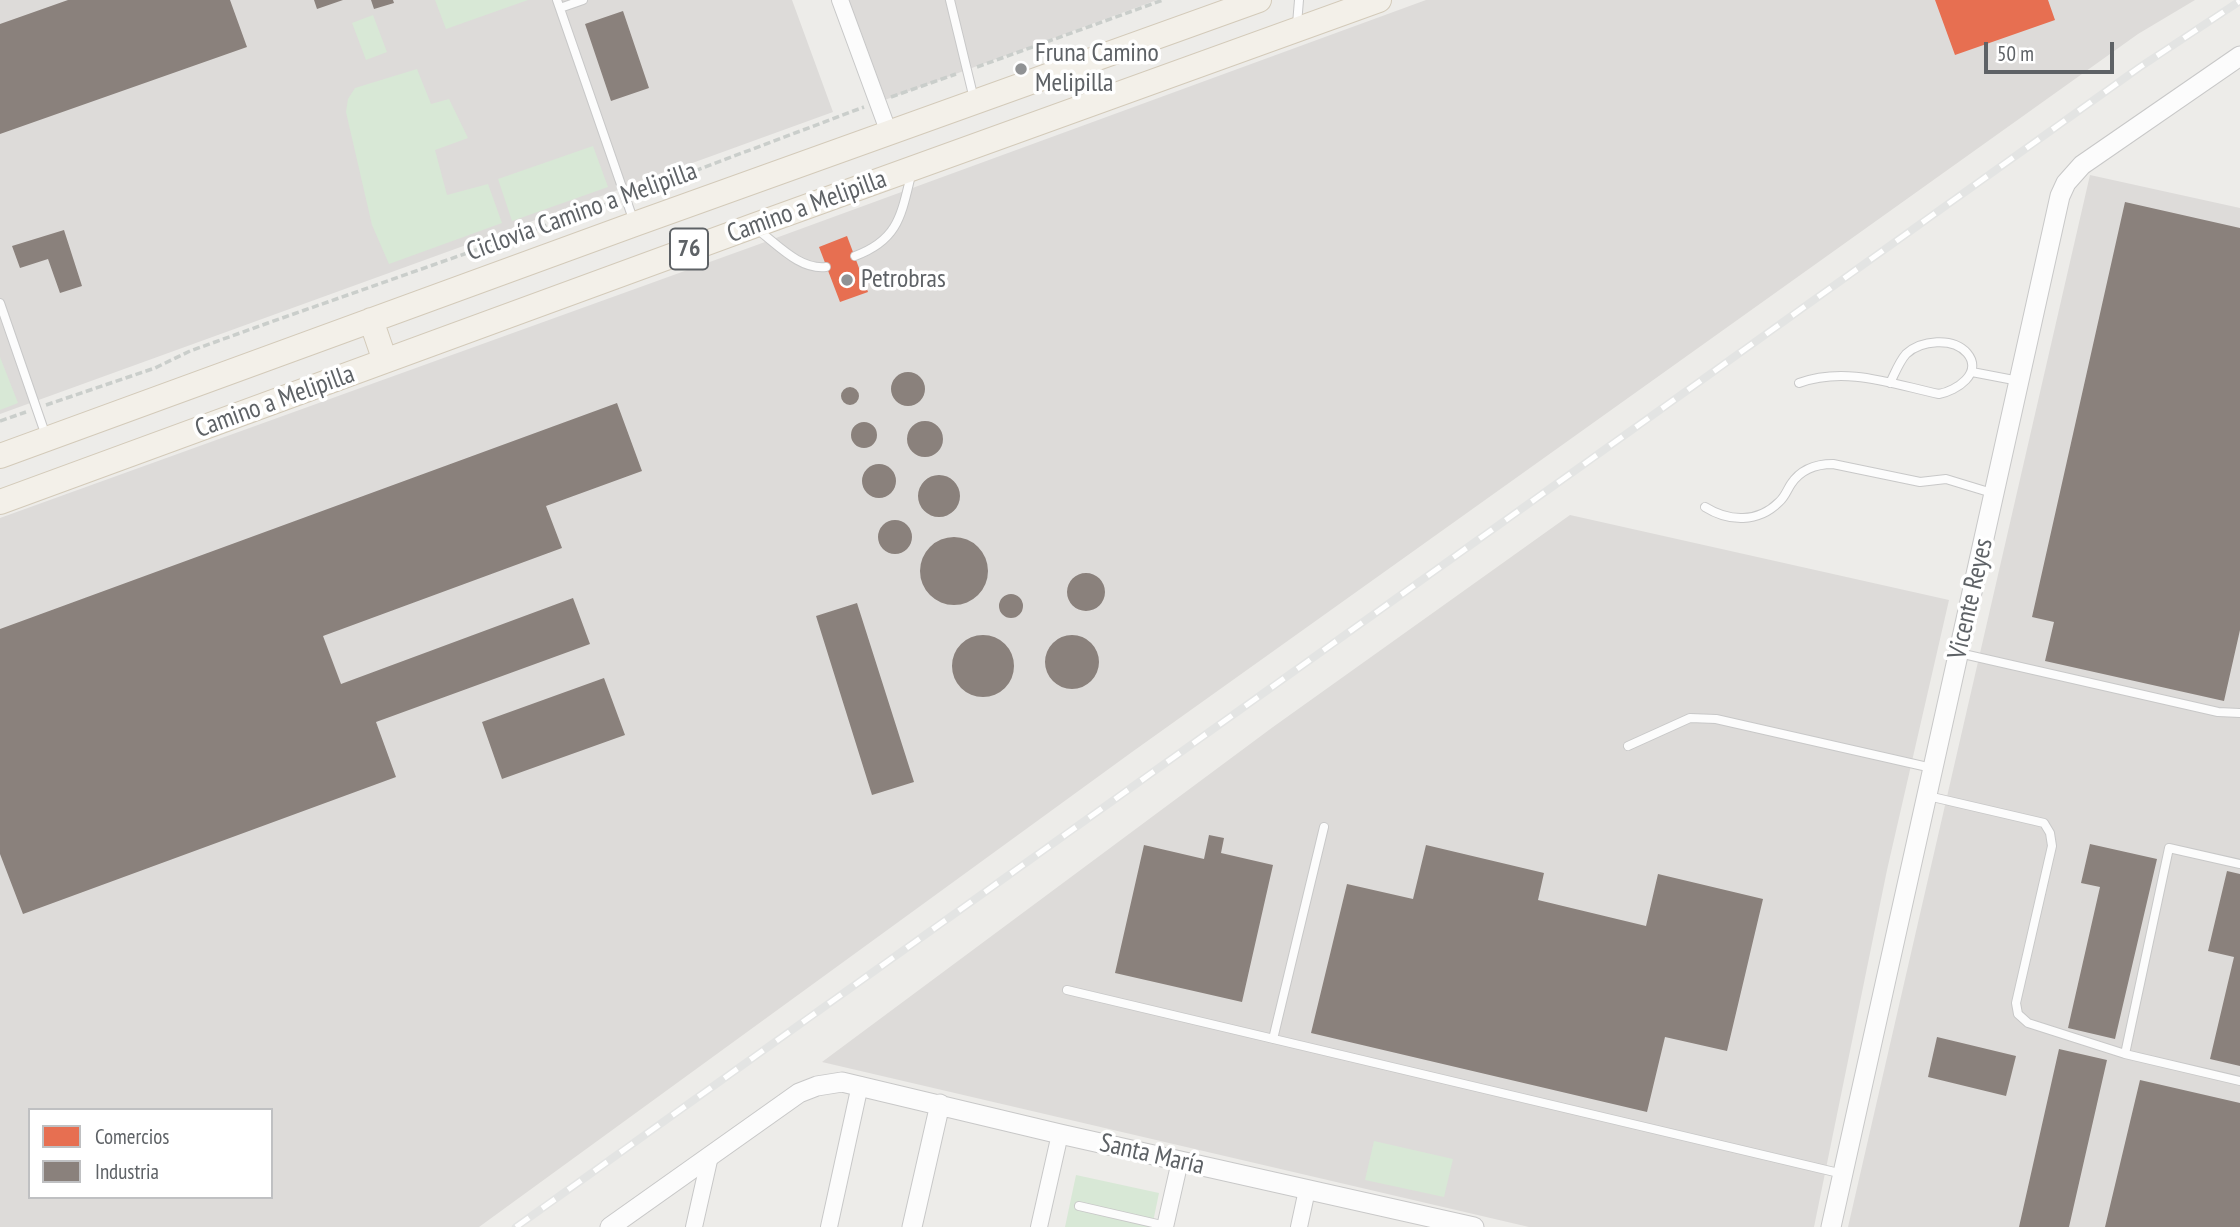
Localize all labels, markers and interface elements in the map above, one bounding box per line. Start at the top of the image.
scale bar [1988,28,2118,72]
place label: Fruna Camino Melipilla [1035,38,1159,100]
text: 50 m [1997,40,2034,67]
marker: Fruna Camino Melipilla [1013,61,1029,77]
street label: Ciclovía Camino a Melipilla [463,156,701,268]
street label: Camino a Melipilla [723,164,891,250]
road number: 76 [670,228,708,270]
place label: Petrobras [861,264,946,296]
marker: Petrobras [839,272,855,288]
street label: Camino a Melipilla [191,359,359,445]
street label: Vicente Reyes [1942,536,2000,662]
legend [28,1108,273,1199]
text: Comercios [95,1123,169,1150]
street label: Santa María [1097,1128,1207,1182]
text: Industria [95,1158,159,1185]

